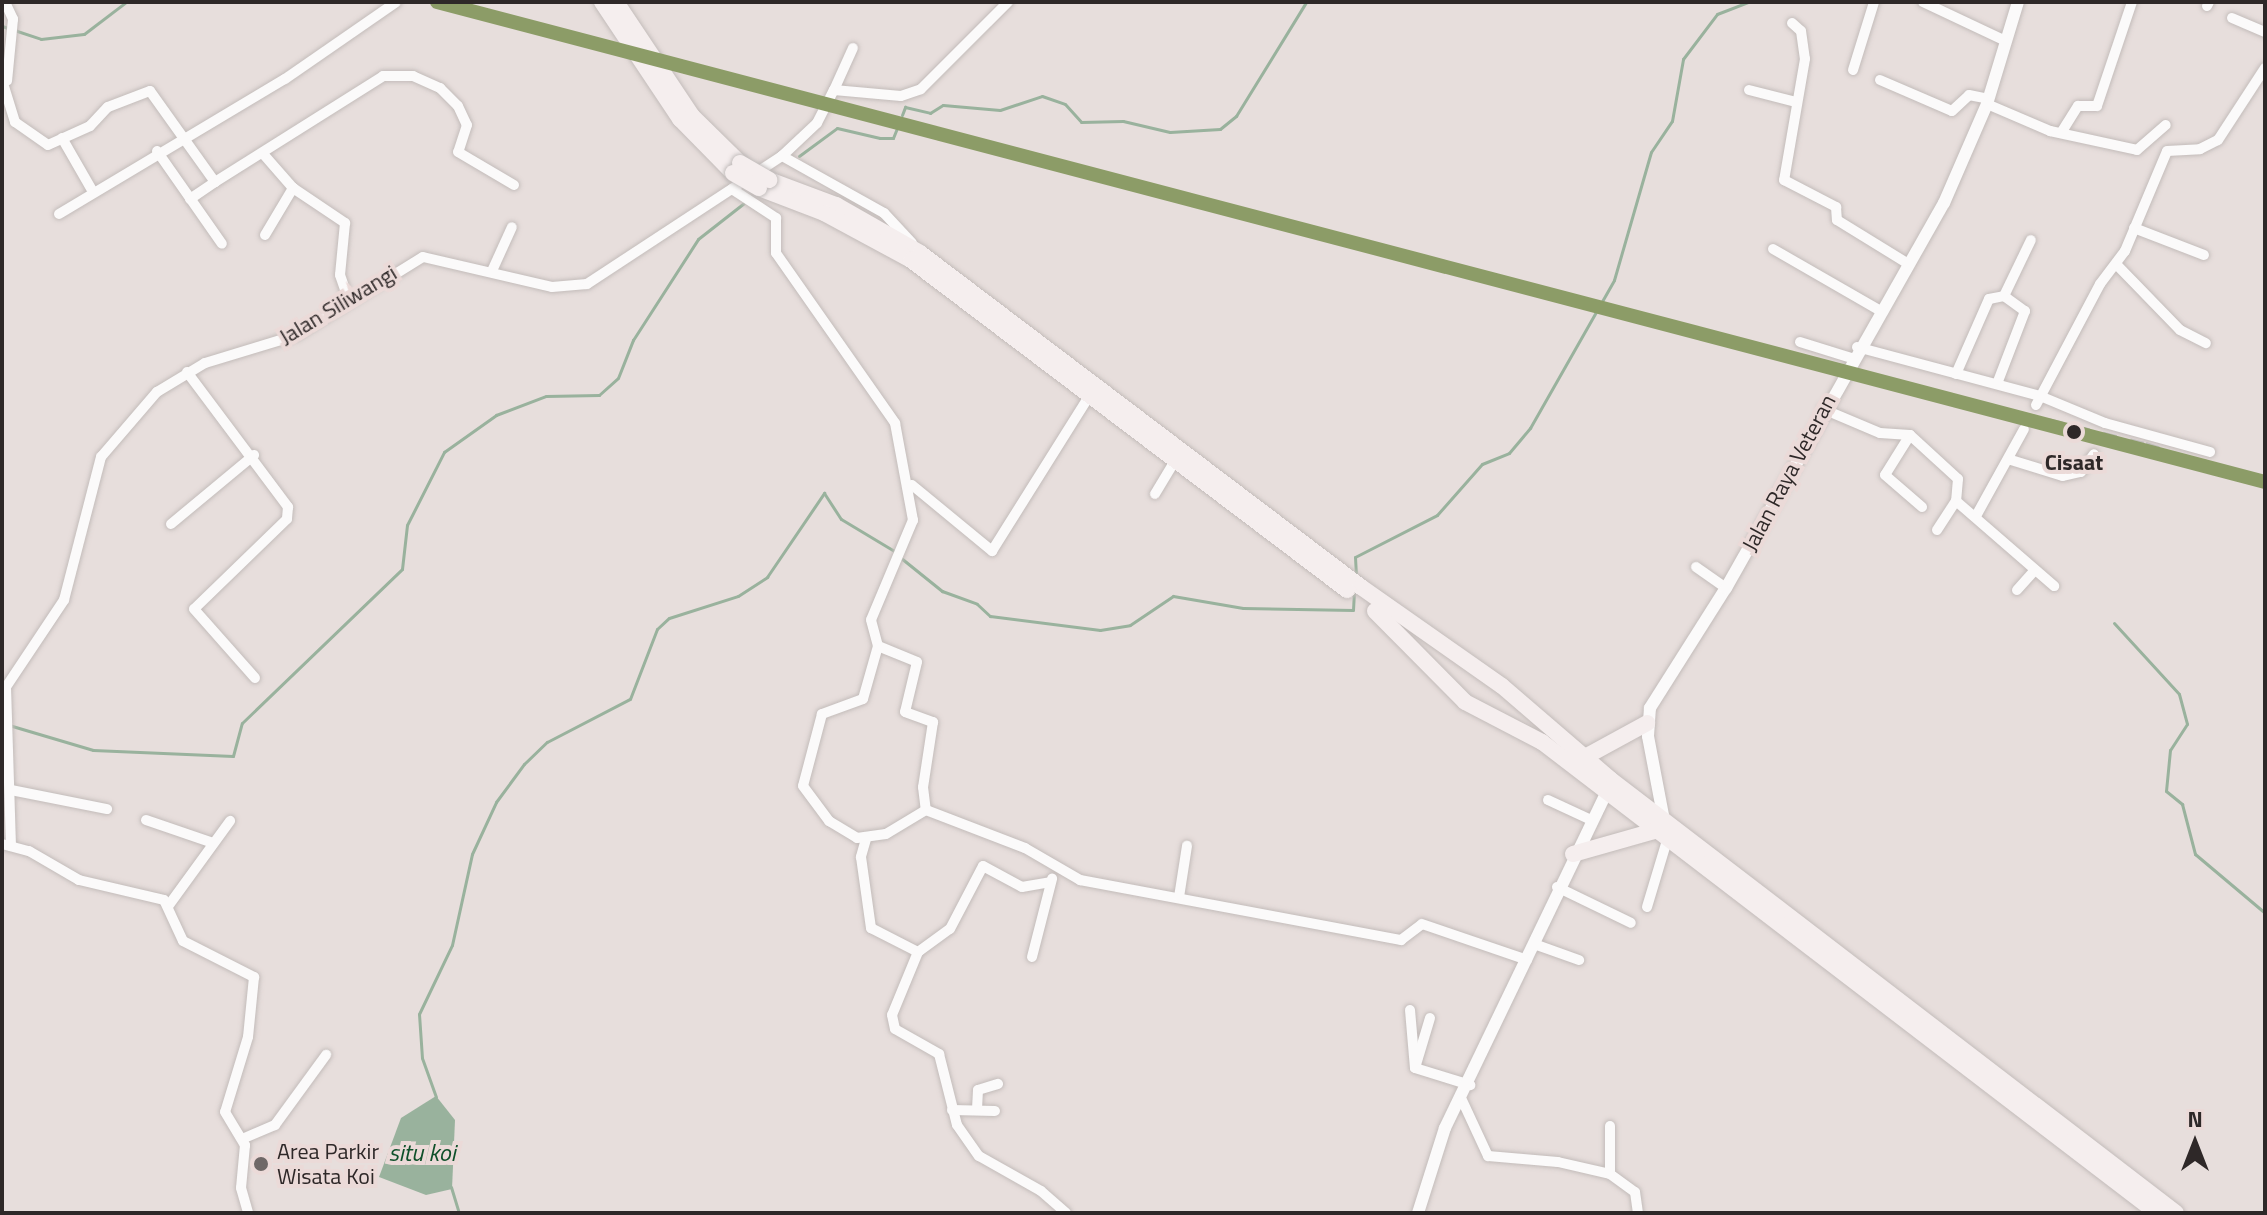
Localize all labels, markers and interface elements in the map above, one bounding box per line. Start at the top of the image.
street label: Jalan Siliwangi [274,260,402,350]
street label: Jalan Raya Veteran [1737,390,1841,556]
marker: Cisaat [2060,418,2088,446]
place label: Cisaat [2045,450,2103,476]
text: N [2187,1102,2203,1136]
north arrow [2155,1103,2235,1183]
place label: Area Parkir Wisata Koi [277,1138,379,1190]
water label: situ koi [388,1139,456,1167]
marker: Area Parkir Wisata Koi [252,1155,270,1173]

